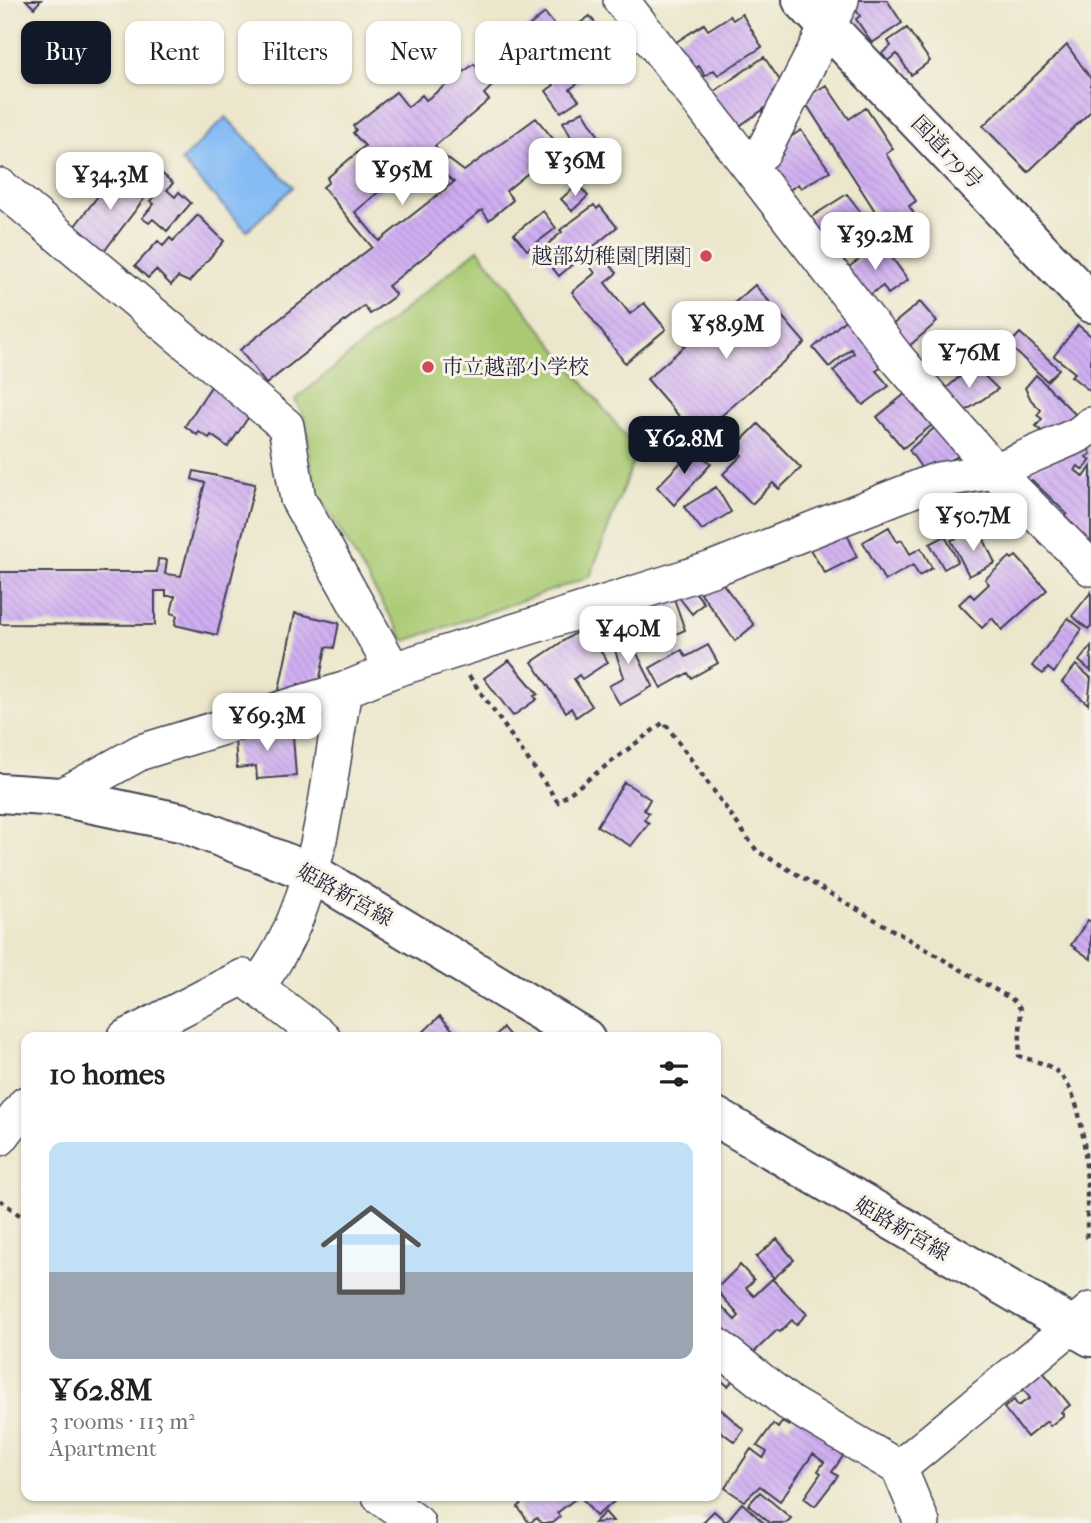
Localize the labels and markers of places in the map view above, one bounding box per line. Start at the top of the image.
pin: ¥36M [534,138,616,198]
pin: ¥95M [361,148,443,207]
pin: ¥34.3M [53,152,167,212]
pin: ¥39.2M [818,212,932,272]
place label: 越部幼稚園[閉園] [531,244,692,268]
marker: 越部幼稚園[閉園] [698,248,714,264]
pin: ¥58.9M [669,302,783,361]
pin: ¥76M [928,330,1010,390]
place label: 市立越部小学校 [442,355,589,379]
marker: 市立越部小学校 [420,359,436,375]
pin: ¥62.8M [627,416,741,476]
pin: ¥50.7M [916,494,1030,553]
pin: ¥40M [587,606,669,666]
pin: ¥69.3M [210,694,324,753]

